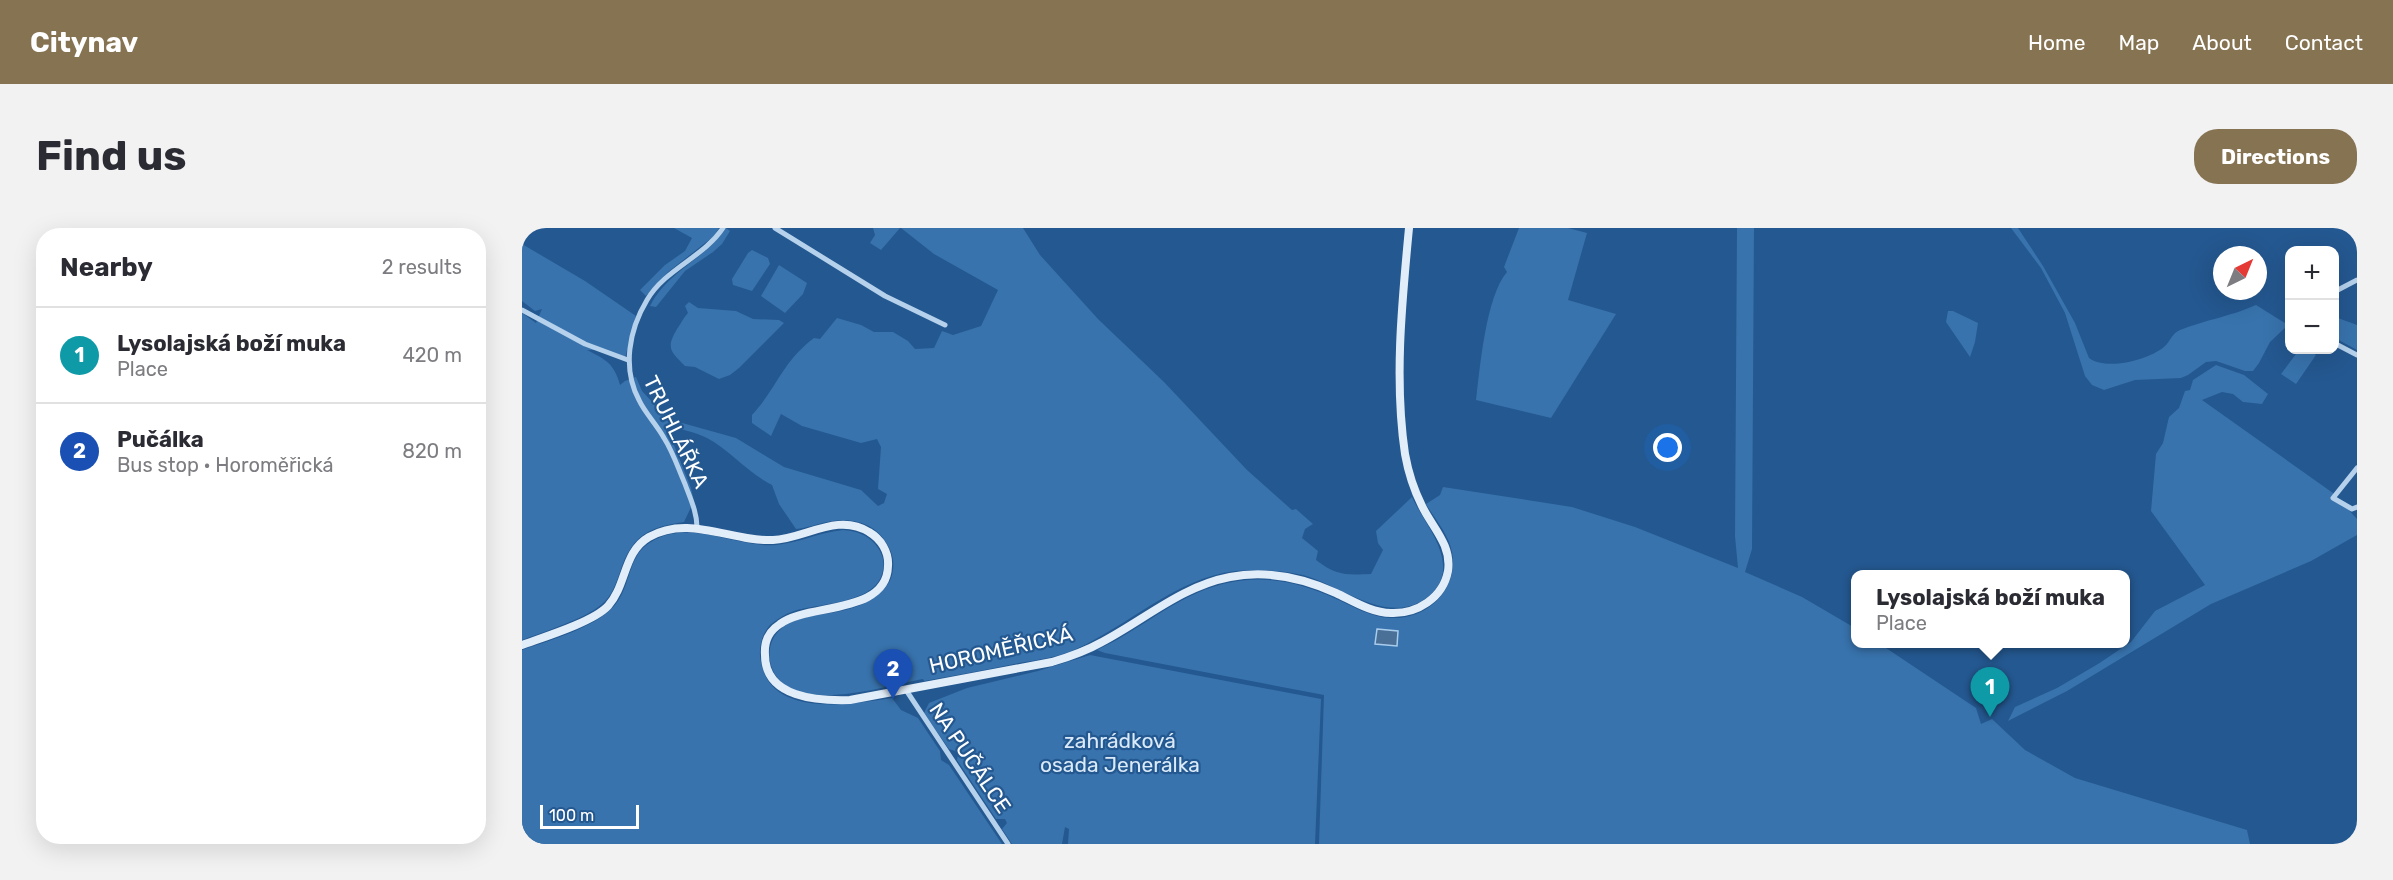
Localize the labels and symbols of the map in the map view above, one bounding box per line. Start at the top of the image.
north arrow [2213,246,2267,300]
street label: TRUHLÁŘKA [638,371,714,492]
your location [1653,433,1682,462]
street label: HOROMĚŘICKÁ [927,621,1075,678]
pin: 2 [874,650,913,699]
pin: 1 [1970,668,2010,717]
street label: NA PUČÁLCE [924,698,1016,818]
park label: zahrádková osada Jenerálka [1040,728,1200,777]
scale bar [540,802,639,830]

